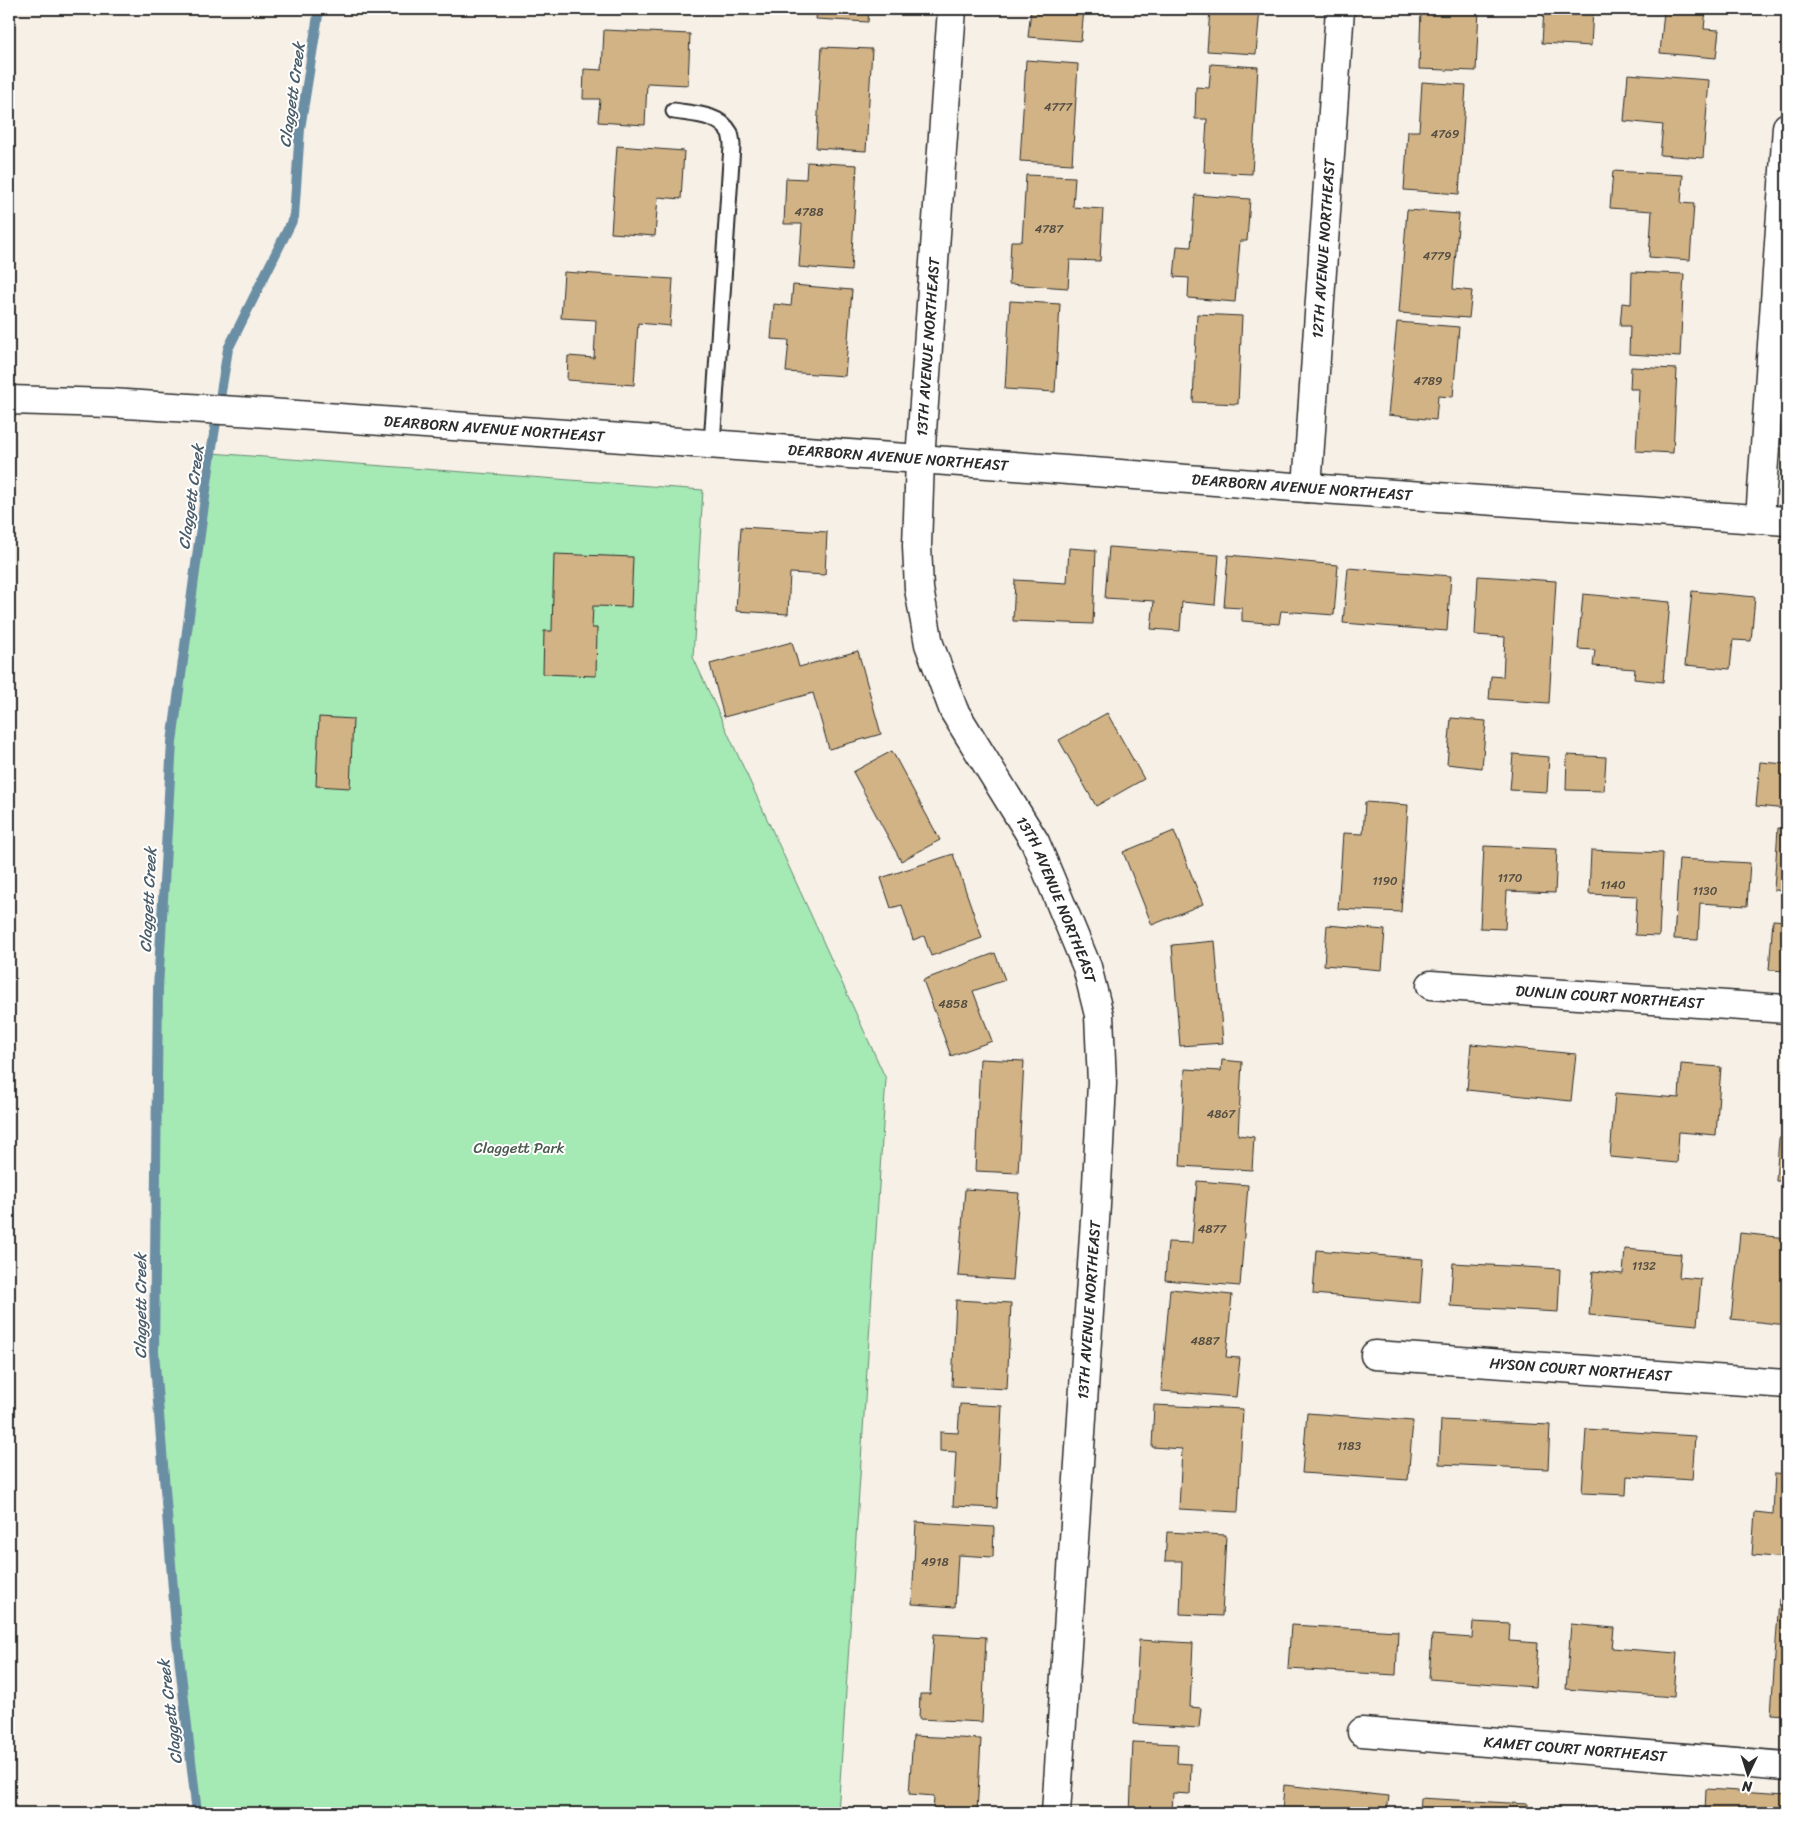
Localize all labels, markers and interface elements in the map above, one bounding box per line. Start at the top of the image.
water label: Claggett Creek [270,38,314,149]
house number: 4777 [1044,96,1073,118]
house number: 4769 [1431,123,1459,145]
street label: 12TH AVENUE NORTHEAST [1304,156,1343,339]
house number: 4788 [795,201,823,223]
house number: 4787 [1035,218,1064,240]
house number: 4779 [1423,245,1451,267]
street label: 13TH AVENUE NORTHEAST [909,255,947,437]
house number: 4789 [1414,370,1442,392]
street label: DEARBORN AVENUE NORTHEAST [383,408,607,450]
street label: DEARBORN AVENUE NORTHEAST [787,437,1011,479]
water label: Claggett Creek [169,440,213,551]
street label: DEARBORN AVENUE NORTHEAST [1191,466,1415,508]
street label: 13TH AVENUE NORTHEAST [1009,811,1104,987]
water label: Claggett Creek [131,844,165,953]
house number: 1170 [1498,867,1523,889]
house number: 1190 [1372,870,1398,892]
house number: 1140 [1600,874,1626,896]
house number: 1130 [1693,880,1718,902]
street label: DUNLIN COURT NORTHEAST [1515,978,1706,1016]
house number: 4858 [938,993,968,1015]
house number: 4867 [1207,1103,1236,1125]
park label: Claggett Park [473,1135,565,1161]
street label: 13TH AVENUE NORTHEAST [1070,1218,1108,1400]
house number: 4877 [1198,1218,1227,1240]
water label: Claggett Creek [126,1251,155,1359]
house number: 1132 [1632,1255,1656,1277]
house number: 4887 [1191,1330,1221,1352]
street label: HYSON COURT NORTHEAST [1489,1350,1674,1389]
house number: 1183 [1337,1435,1361,1457]
house number: 4918 [921,1551,949,1573]
water label: Claggett Creek [149,1655,191,1766]
street label: KAMET COURT NORTHEAST [1483,1729,1669,1769]
north arrow [1724,1750,1774,1800]
text: N [1741,1774,1754,1799]

